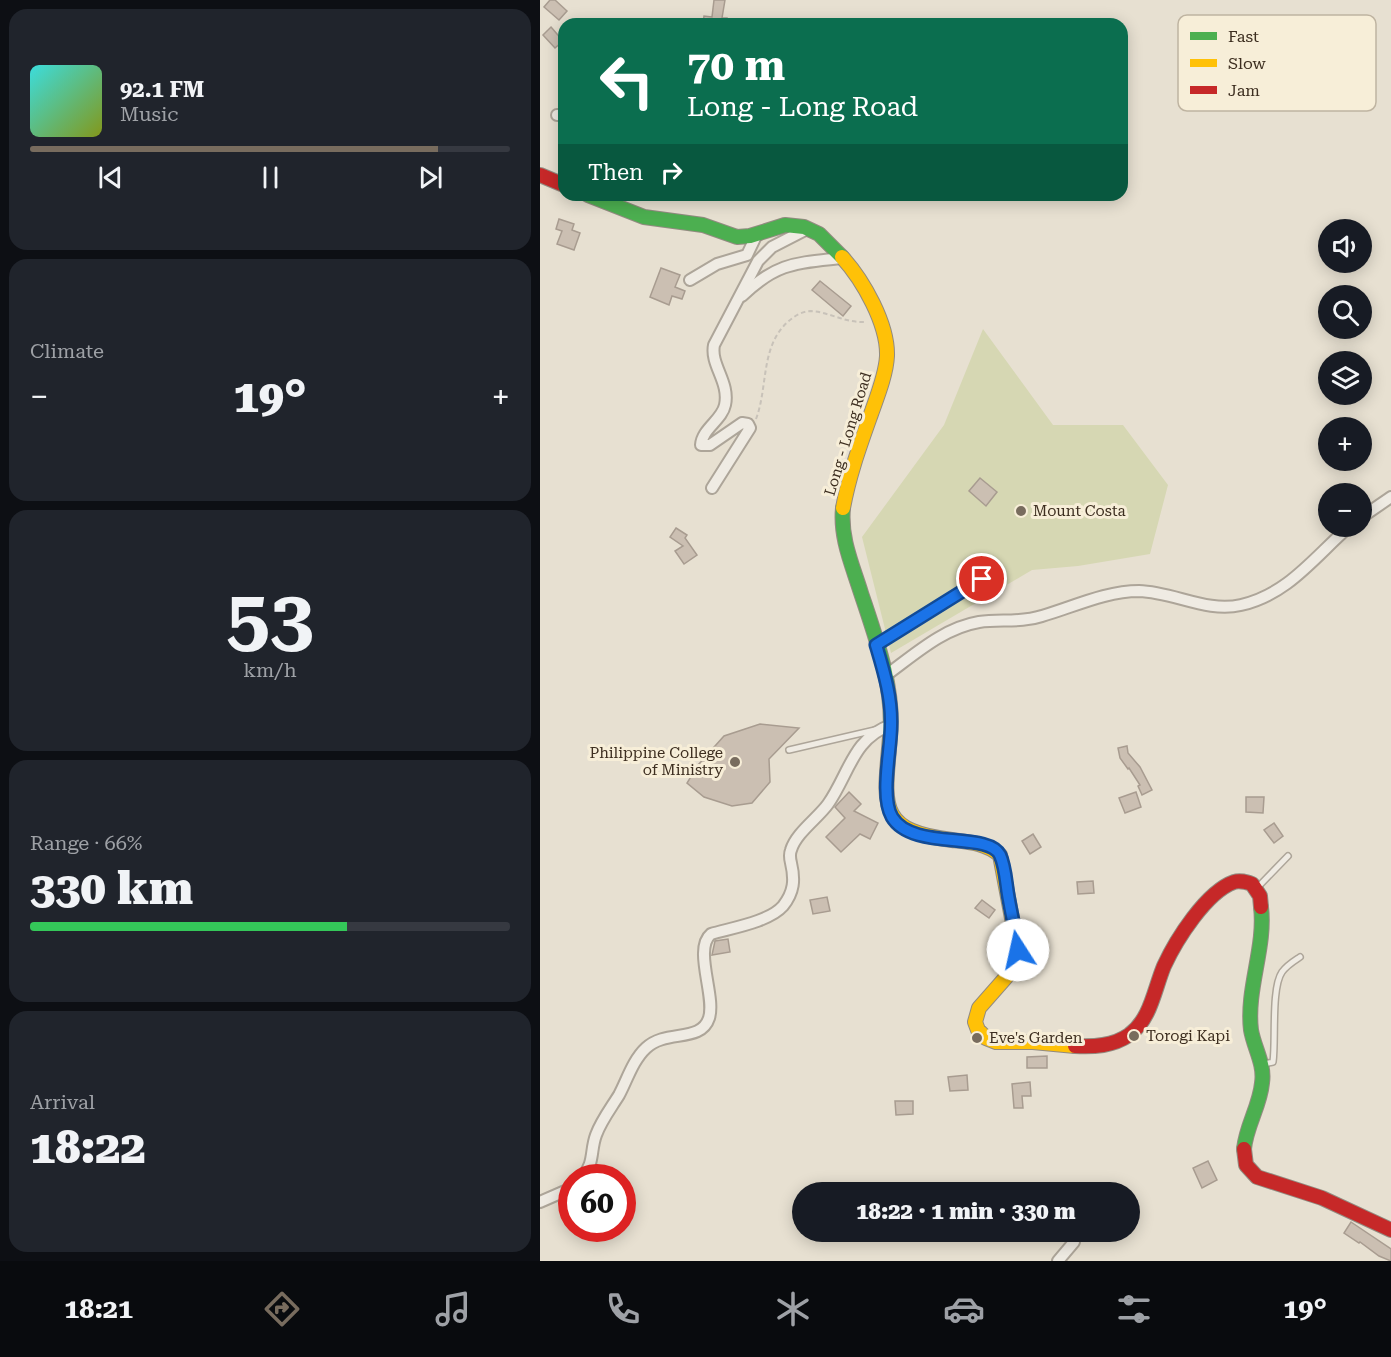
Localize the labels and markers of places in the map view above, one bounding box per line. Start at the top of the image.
place label: Mount Costa [1033,502,1126,520]
marker: Mount Costa [1014,504,1028,518]
pin [956,553,1007,604]
place label: Philippine College of Ministry [590,744,723,779]
marker: Philippine College of Ministry [728,755,742,769]
place label: Torogi Kapi [1146,1027,1230,1045]
place label: Eve's Garden [989,1029,1083,1047]
marker: Torogi Kapi [1127,1029,1141,1043]
marker: Eve's Garden [970,1031,984,1045]

